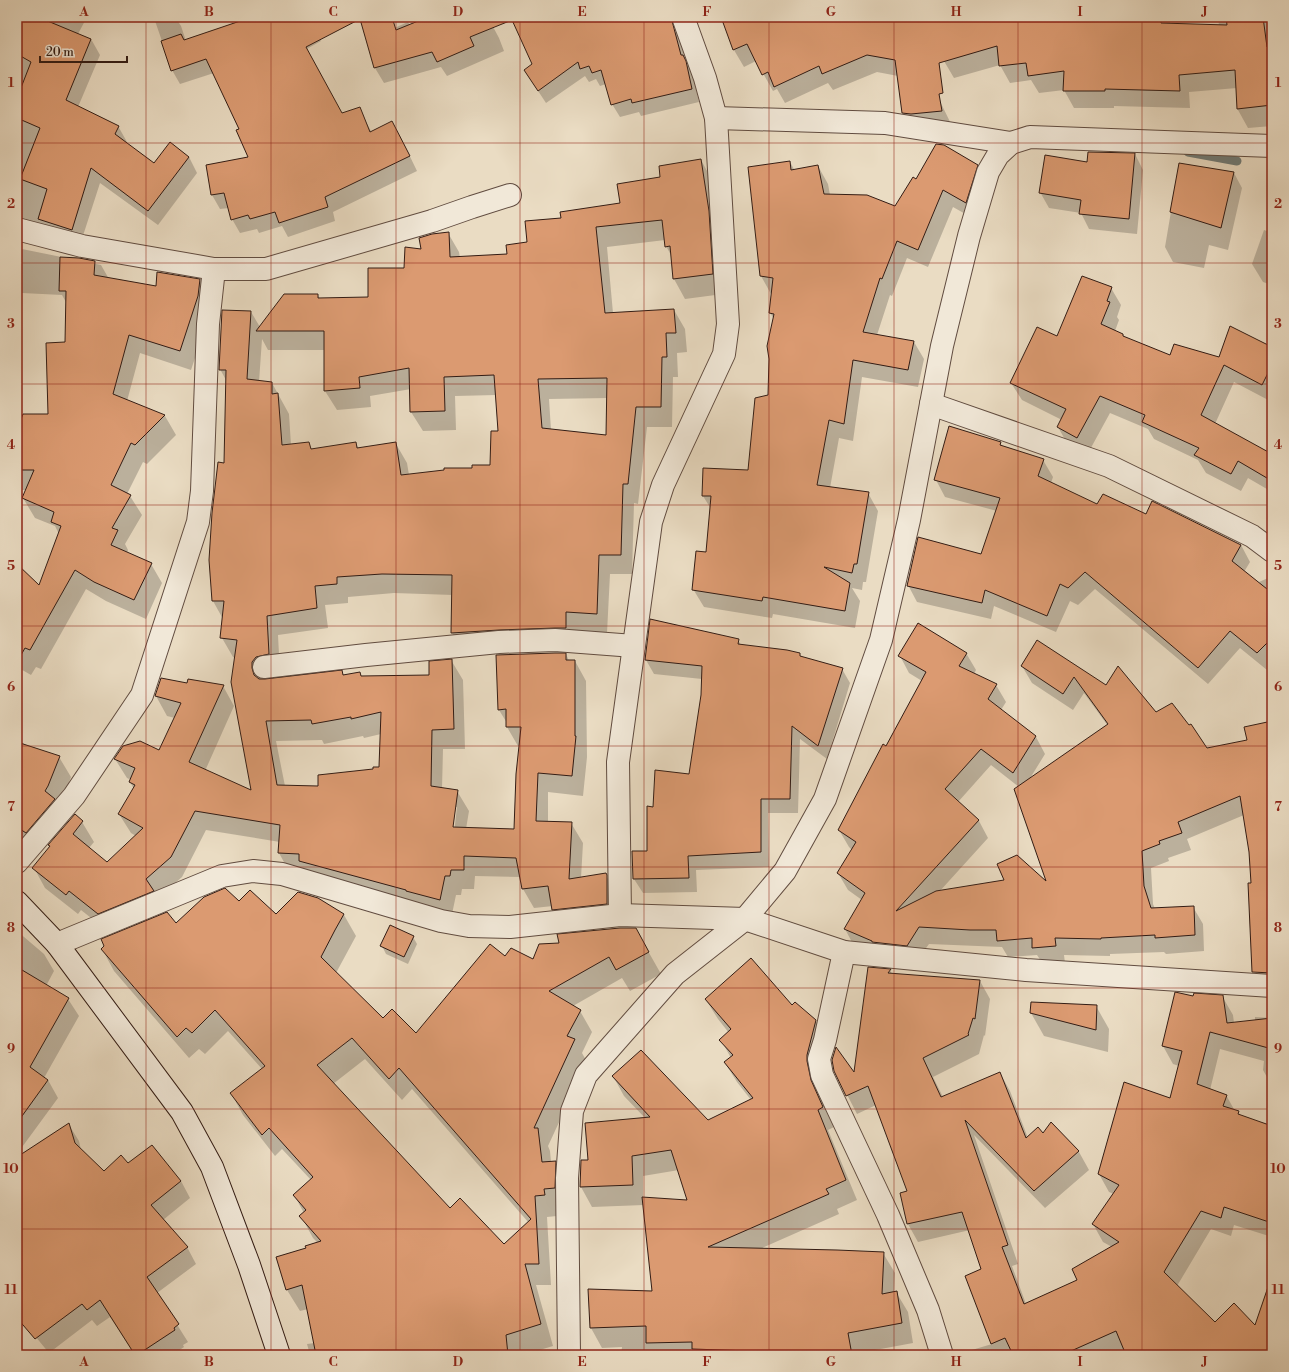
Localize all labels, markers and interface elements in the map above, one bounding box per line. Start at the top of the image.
text: A [78,4,89,20]
text: B [204,4,214,20]
text: C [328,4,338,20]
text: D [453,4,463,20]
text: E [577,4,587,20]
text: F [702,4,712,20]
text: G [826,4,837,20]
text: H [951,4,962,20]
text: I [1077,4,1083,20]
text: J [1200,4,1208,20]
scale bar [40,38,127,64]
text: 20 m [46,45,74,60]
text: 1 [8,75,15,91]
text: 1 [1275,75,1282,91]
text: 2 [7,196,15,212]
text: 2 [1274,196,1282,212]
text: 3 [7,316,15,332]
text: 3 [1274,316,1282,332]
text: 4 [7,437,16,453]
text: 4 [1274,437,1283,453]
text: 5 [7,558,15,574]
text: 5 [1274,558,1282,574]
text: 6 [7,679,15,695]
text: 6 [1274,679,1282,695]
text: 7 [7,799,15,815]
text: 7 [1274,799,1282,815]
text: 8 [7,920,15,936]
text: 8 [1274,920,1282,936]
text: 9 [7,1041,15,1057]
text: 9 [1274,1041,1282,1057]
text: 10 [3,1161,19,1177]
text: 10 [1270,1161,1286,1177]
text: 11 [5,1282,18,1298]
text: 11 [1272,1282,1285,1298]
text: A [78,1354,89,1370]
text: B [204,1354,214,1370]
text: C [328,1354,338,1370]
text: D [453,1354,463,1370]
text: E [577,1354,587,1370]
text: F [702,1354,712,1370]
text: G [826,1354,837,1370]
text: H [951,1354,962,1370]
text: I [1077,1354,1083,1370]
text: J [1200,1354,1208,1370]

